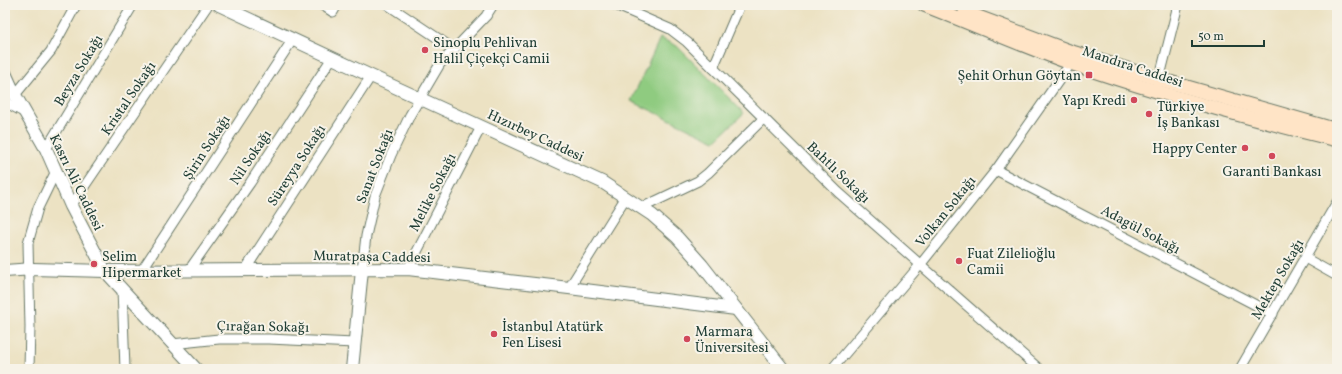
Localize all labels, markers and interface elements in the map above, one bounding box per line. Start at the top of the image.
scale bar [1192,22,1264,48]
text: 50 m [1198,29,1224,45]
street label: Beyza Sokağı [50,31,108,110]
place label: Sinoplu Pehlivan Halil Çiçekçi Camii [433,34,550,69]
street label: Mandıra Caddesi [1080,42,1185,93]
marker: Sinoplu Pehlivan Halil Çiçekçi Camii [420,45,430,55]
street label: Kristal Sokağı [97,58,161,140]
place label: Şehit Orhun Göytan [958,67,1081,86]
marker: Şehit Orhun Göytan [1084,70,1094,80]
place label: Yapı Kredi [1062,92,1126,111]
marker: Yapı Kredi [1129,95,1139,105]
place label: Türkiye İş Bankası [1157,98,1220,133]
street label: Hızırbey Caddesi [484,106,587,167]
marker: Türkiye İş Bankası [1144,109,1154,119]
street label: Şirin Sokağı [179,112,235,184]
street label: Süreyya Sokağı [264,121,331,210]
street label: Sanat Sokağı [352,126,398,207]
street label: Nil Sokağı [226,127,277,189]
street label: Kasrı Ali Caddesi [44,131,107,234]
street label: Bahtlı Sokağı [802,138,874,208]
place label: Happy Center [1152,140,1237,159]
marker: Happy Center [1240,143,1250,153]
street label: Melike Sokağı [405,150,461,235]
marker: Garanti Bankası [1267,151,1277,161]
place label: Garanti Bankası [1222,163,1322,182]
street label: Volkan Sokağı [912,172,981,252]
street label: Adagül Sokağı [1097,201,1183,259]
street label: Mektep Sokağı [1248,236,1309,324]
place label: Fuat Zilelioğlu Camii [967,245,1056,280]
street label: Muratpaşa Caddesi [313,247,431,268]
place label: Selim Hipermarket [102,248,182,283]
marker: Fuat Zilelioğlu Camii [954,256,964,266]
marker: Selim Hipermarket [89,259,99,269]
street label: Çırağan Sokağı [217,317,309,338]
place label: İstanbul Atatürk Fen Lisesi [502,318,604,353]
place label: Marmara Üniversitesi [695,323,769,358]
marker: İstanbul Atatürk Fen Lisesi [489,329,499,339]
marker: Marmara Üniversitesi [682,334,692,344]

